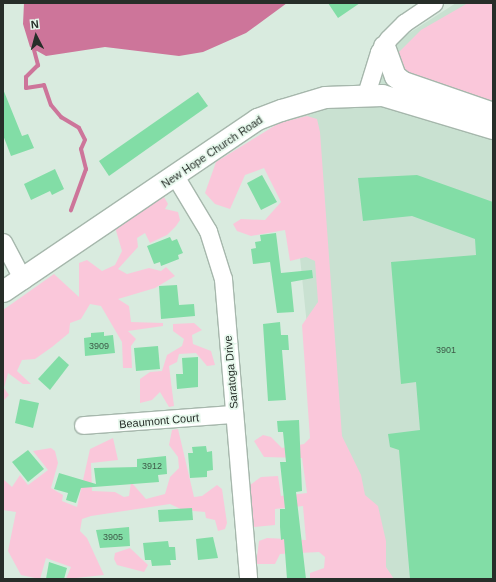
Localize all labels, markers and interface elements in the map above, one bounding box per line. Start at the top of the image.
north arrow [16,16,56,56]
text: N [30,18,39,30]
street label: New Hope Church Road [159,113,265,191]
street label: Saratoga Drive [221,335,241,409]
house number: 3909 [89,341,109,351]
house number: 3901 [436,345,456,355]
street label: Beaumont Court [119,411,199,431]
house number: 3912 [142,461,162,471]
house number: 3905 [103,532,123,542]

